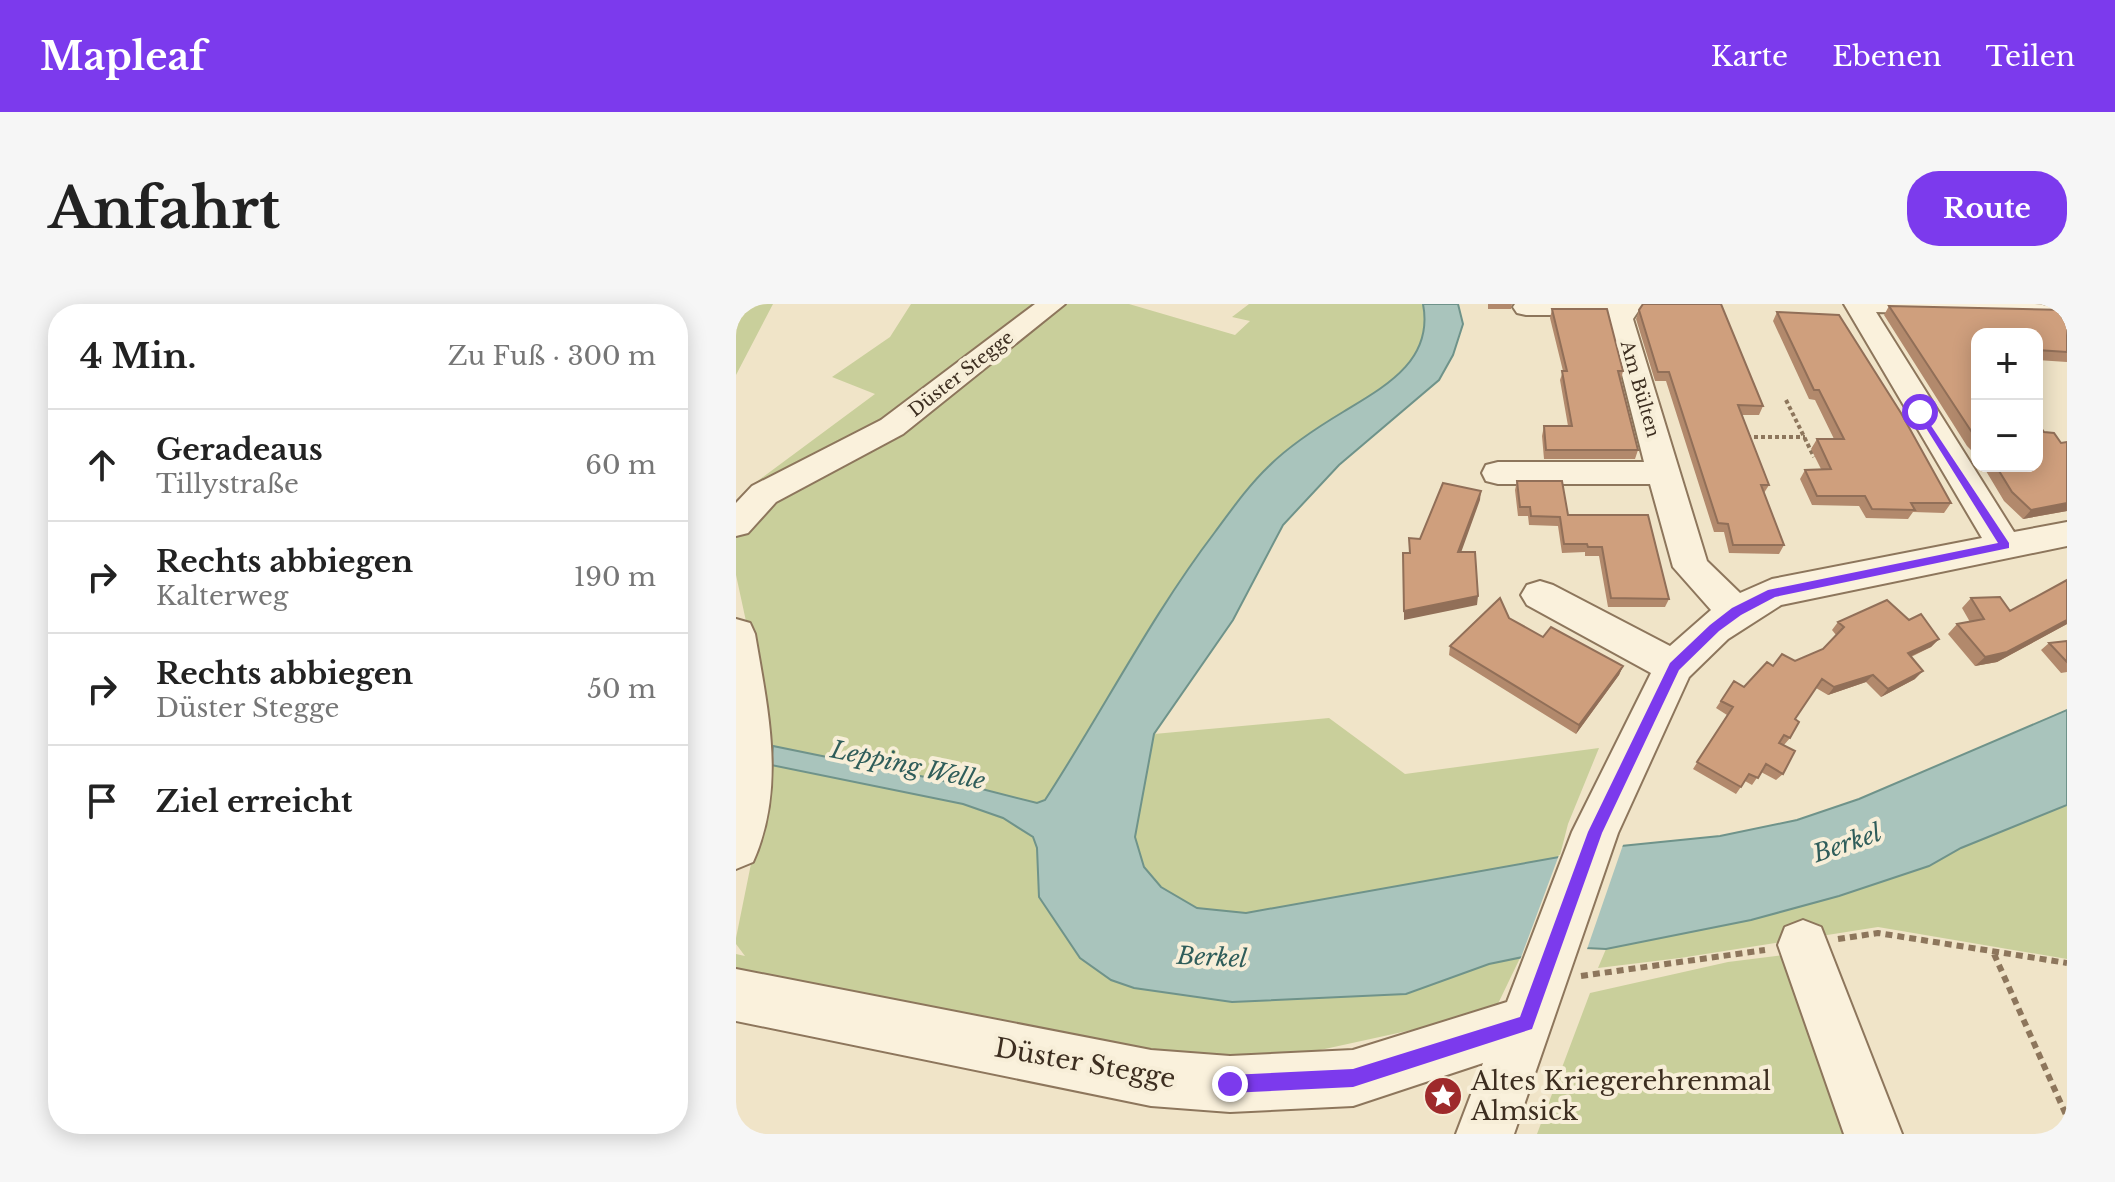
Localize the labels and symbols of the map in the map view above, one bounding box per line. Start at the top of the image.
street label: Düster Stegge [904,326,1018,422]
street label: Am Bülten [1615,337,1664,440]
route start [1902,394,1938,430]
water label: Lepping Welle [827,734,988,796]
water label: Berkel [1808,818,1885,868]
water label: Berkel [1175,941,1248,973]
street label: Düster Stegge [992,1031,1178,1095]
place label: Altes Kriegerehrenmal Almsick [1470,1065,1771,1127]
route end [1212,1066,1248,1102]
place icon: Altes Kriegerehrenmal Almsick [1422,1075,1464,1117]

